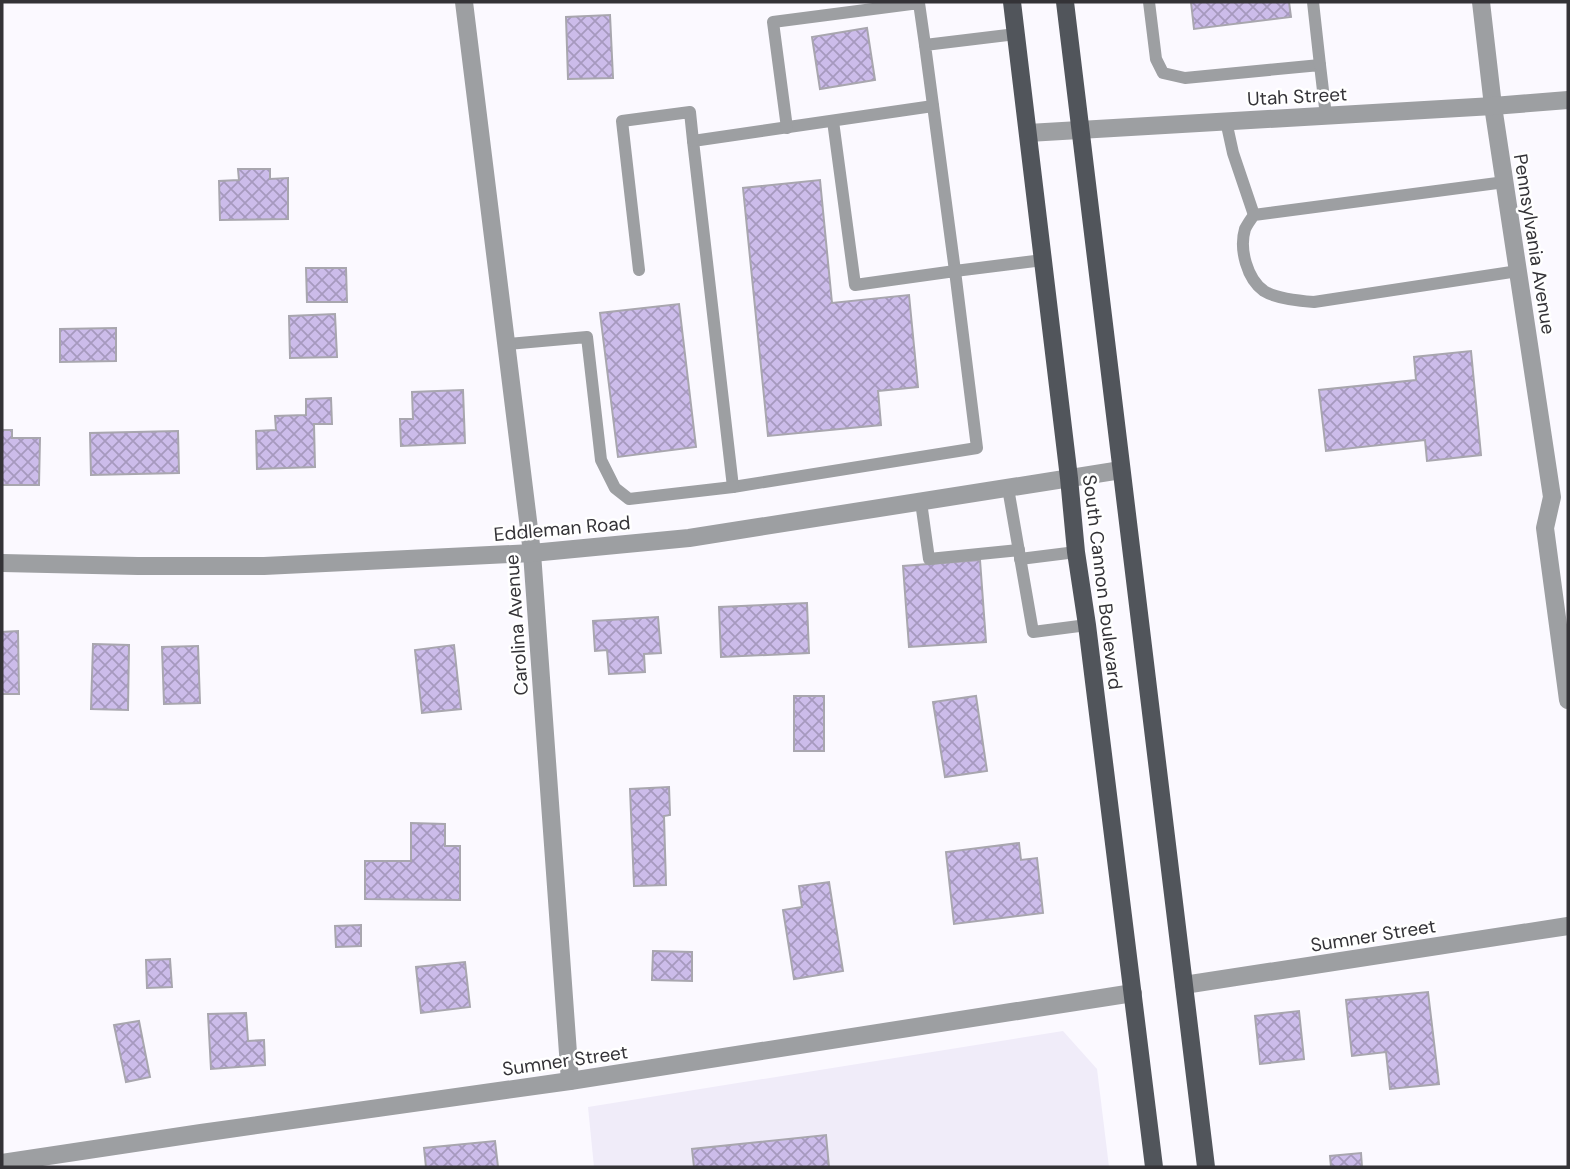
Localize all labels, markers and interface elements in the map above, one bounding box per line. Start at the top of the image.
street label: Utah Street [1246,81,1348,112]
street label: Pennsylvania Avenue [1508,152,1561,336]
street label: South Cannon Boulevard [1077,473,1128,691]
street label: Eddleman Road [493,510,631,547]
street label: Carolina Avenue [499,553,534,696]
street label: Sumner Street [1309,913,1437,958]
street label: Sumner Street [501,1039,629,1082]

